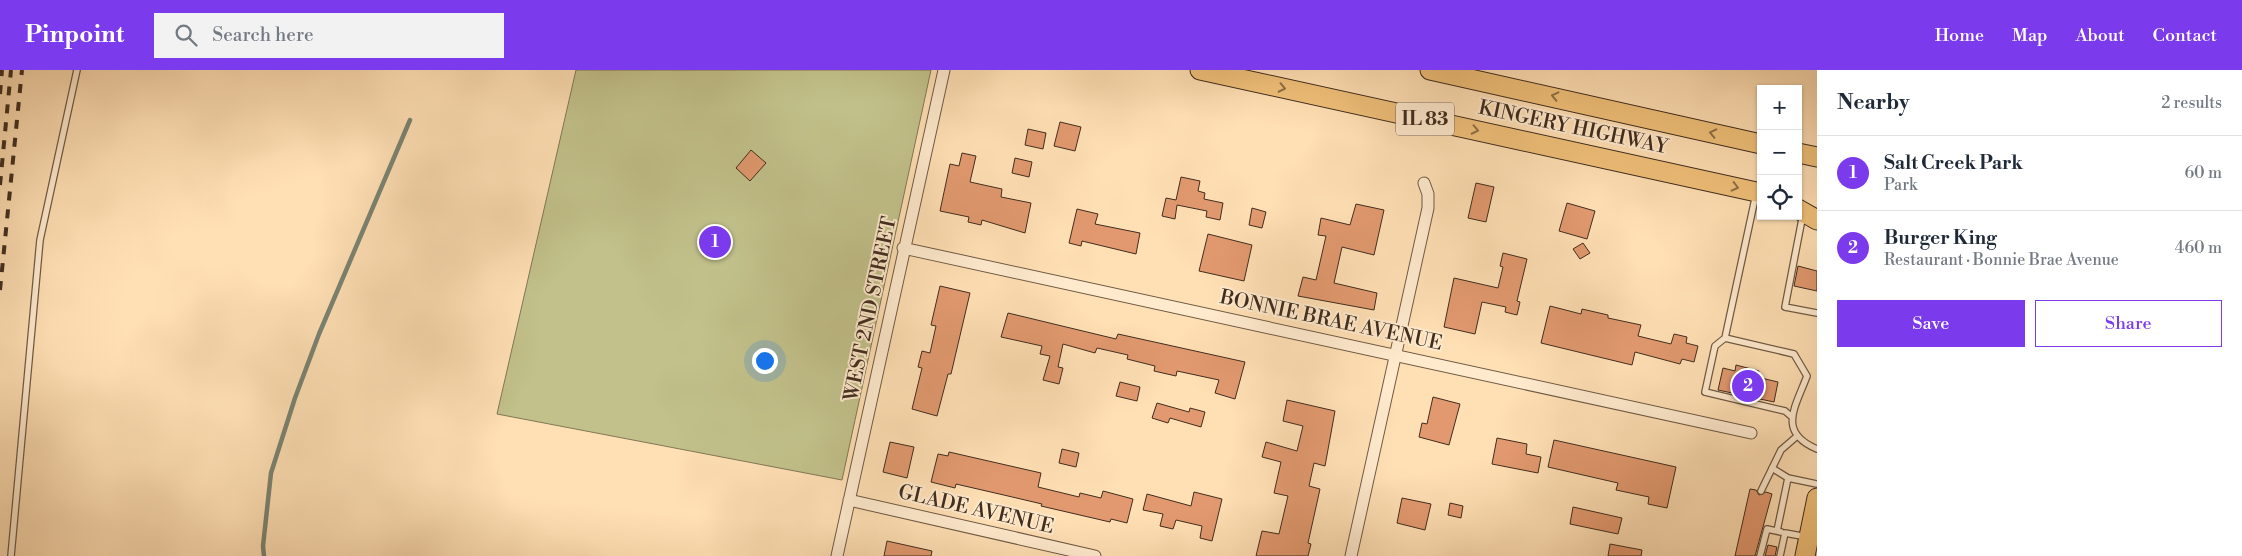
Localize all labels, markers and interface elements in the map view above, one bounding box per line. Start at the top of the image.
search box [154,13,504,58]
text: Pinpoint [25,20,124,50]
icon: search [172,21,200,49]
text: Search here [212,23,314,47]
text: Home [1935,24,1984,47]
text: Map [2012,24,2048,47]
text: About [2076,24,2125,47]
text: Contact [2153,24,2217,47]
one-way arrow [1278,82,1287,93]
map controls [1757,85,1802,220]
button: + [1757,85,1802,130]
text: Nearby [1837,90,1910,116]
one-way arrow [1551,92,1559,102]
text: 2 results [2161,93,2222,113]
street label: KINGERY HIGHWAY [1476,96,1671,160]
road number: IL 83 [1396,103,1454,136]
one-way arrow [1471,124,1480,135]
one-way arrow [1709,128,1718,139]
button: − [1757,130,1802,175]
text: Salt Creek Park [1884,151,2023,175]
text: 1 [1849,163,1857,183]
text: 60 m [2184,163,2222,183]
button: locate [1757,175,1802,220]
text: Park [1884,175,1917,195]
one-way arrow [1730,181,1739,192]
street label: WEST 2ND STREET [839,214,903,405]
pin: 1 [699,223,731,261]
text: Burger King [1884,226,1997,250]
text: 2 [1848,238,1858,258]
text: 460 m [2175,238,2222,258]
text: Restaurant · Bonnie Brae Avenue [1884,250,2119,270]
street label: BONNIE BRAE AVENUE [1217,285,1444,357]
button: Save [1837,300,2025,347]
button: Share [2035,300,2222,347]
your location [752,348,778,374]
pin: 2 [1732,367,1764,405]
street label: GLADE AVENUE [896,480,1056,540]

